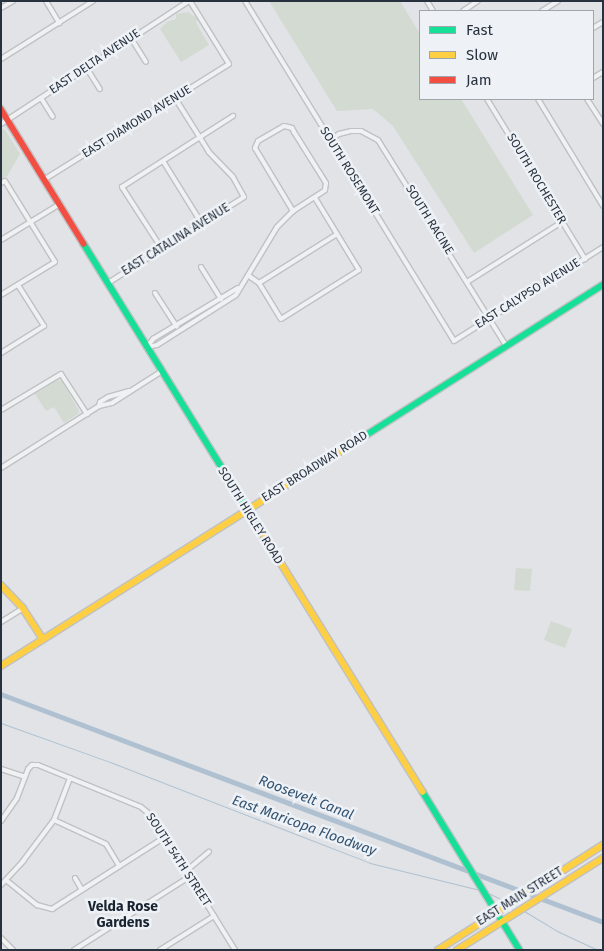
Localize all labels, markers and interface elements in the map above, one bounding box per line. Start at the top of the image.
legend [419,10,594,100]
text: Fast [466,21,493,39]
street label: EAST DELTA AVENUE [47,26,143,98]
text: Slow [466,46,498,64]
text: Jam [466,71,492,89]
street label: EAST DIAMOND AVENUE [80,82,194,162]
street label: SOUTH ROSEMONT [316,124,382,218]
street label: SOUTH ROCHESTER [503,131,569,227]
street label: SOUTH RACINE [402,183,456,257]
street label: EAST CATALINA AVENUE [119,201,233,279]
street label: EAST CALYPSO AVENUE [473,256,583,332]
street label: EAST BROADWAY ROAD [259,429,371,505]
street label: SOUTH HIGLEY ROAD [214,465,286,567]
water label: Roosevelt Canal [256,772,356,824]
water label: East Maricopa Floodway [230,792,378,860]
street label: SOUTH 54TH STREET [142,811,214,909]
street label: EAST MAIN STREET [474,865,566,929]
district label: Velda Rose Gardens [88,899,158,932]

